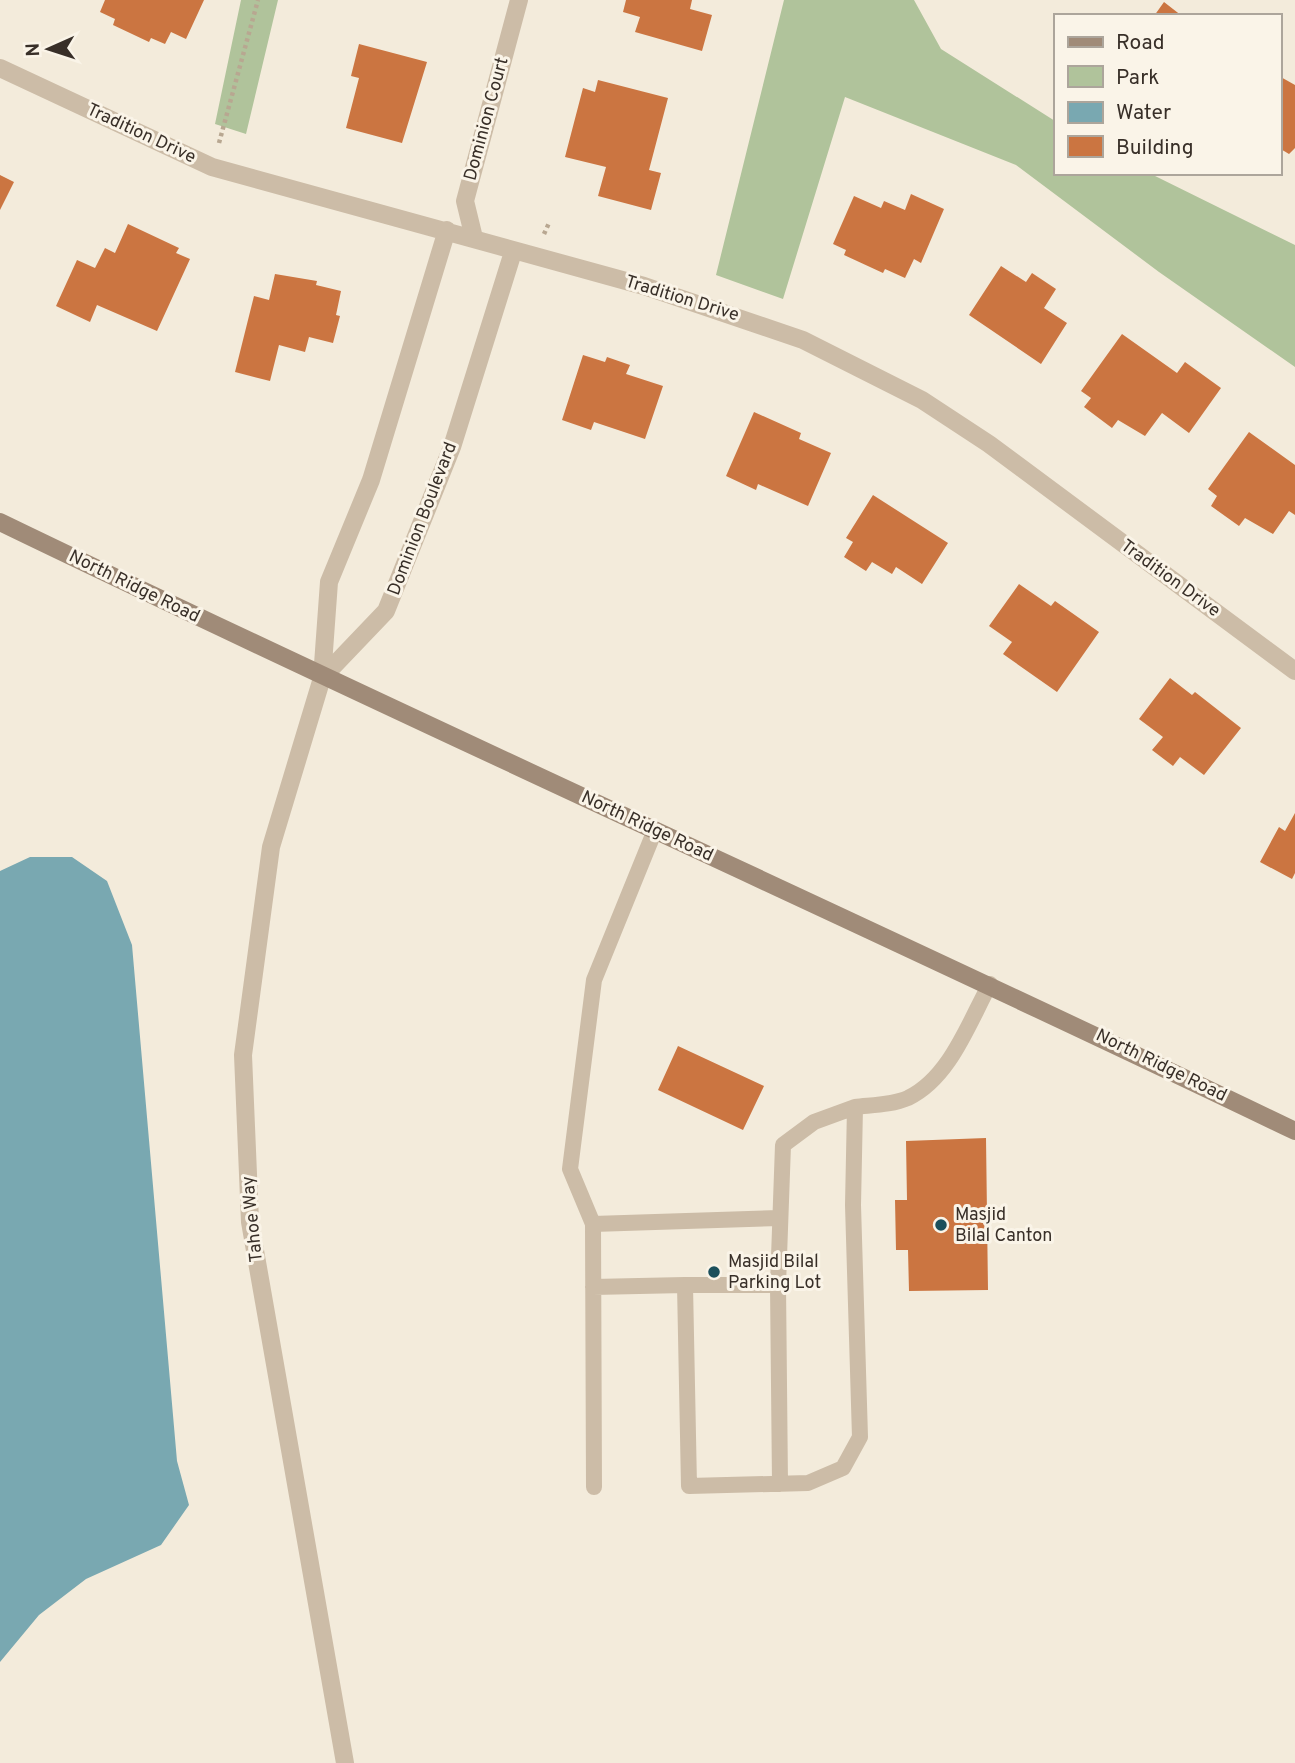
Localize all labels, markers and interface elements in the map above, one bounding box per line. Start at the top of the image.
north arrow [14,14,84,84]
legend [1054,14,1281,175]
text: Road [1116,30,1165,57]
text: N [22,42,46,57]
street label: Dominion Court [459,55,515,183]
text: Park [1116,65,1159,92]
street label: Tradition Drive [83,99,199,169]
text: Water [1116,100,1171,127]
text: Building [1116,135,1194,162]
street label: Tradition Drive [622,271,742,327]
street label: Dominion Boulevard [383,439,463,599]
street label: Tradition Drive [1116,535,1224,623]
street label: North Ridge Road [65,545,203,629]
street label: North Ridge Road [577,786,717,868]
street label: North Ridge Road [1092,1024,1230,1108]
street label: Tahoe Way [237,1175,269,1263]
place label: Masjid Bilal Canton [955,1204,1052,1248]
marker: Masjid Bilal Canton [933,1217,949,1233]
place label: Masjid Bilal Parking Lot [728,1251,821,1295]
marker: Masjid Bilal Parking Lot [706,1264,722,1280]

